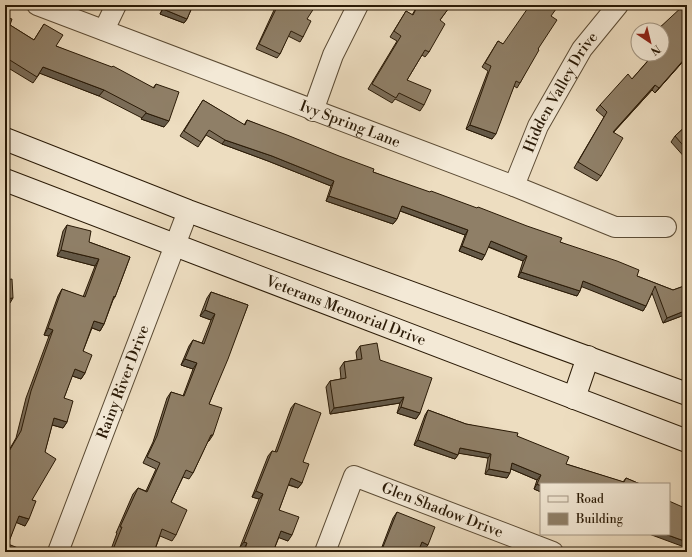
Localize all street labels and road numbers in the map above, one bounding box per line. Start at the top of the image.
street label: Hidden Valley Drive [519,28,602,155]
street label: Ivy Spring Lane [297,96,403,152]
street label: Veterans Memorial Drive [262,271,429,350]
street label: Rainy River Drive [93,322,153,442]
street label: Glen Shadow Drive [379,478,506,542]

